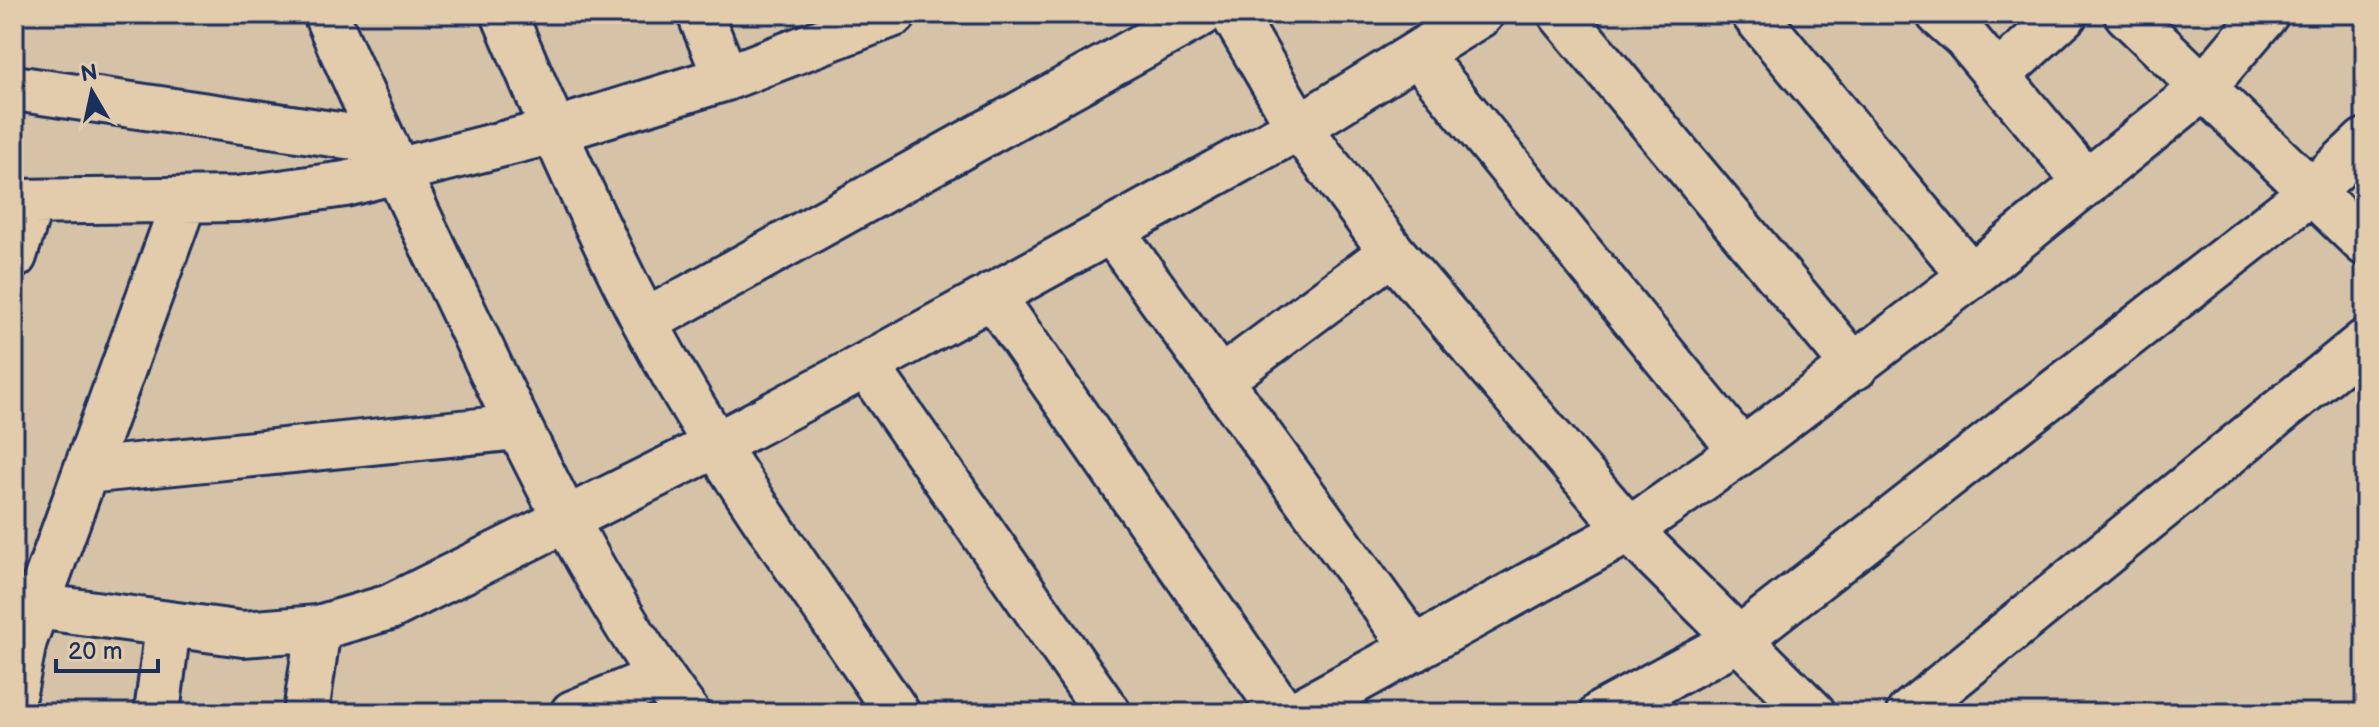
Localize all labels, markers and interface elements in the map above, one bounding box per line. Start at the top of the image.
north arrow [52,52,132,132]
text: N [79,59,99,88]
scale bar [56,623,158,673]
text: 20 m [68,637,123,666]

